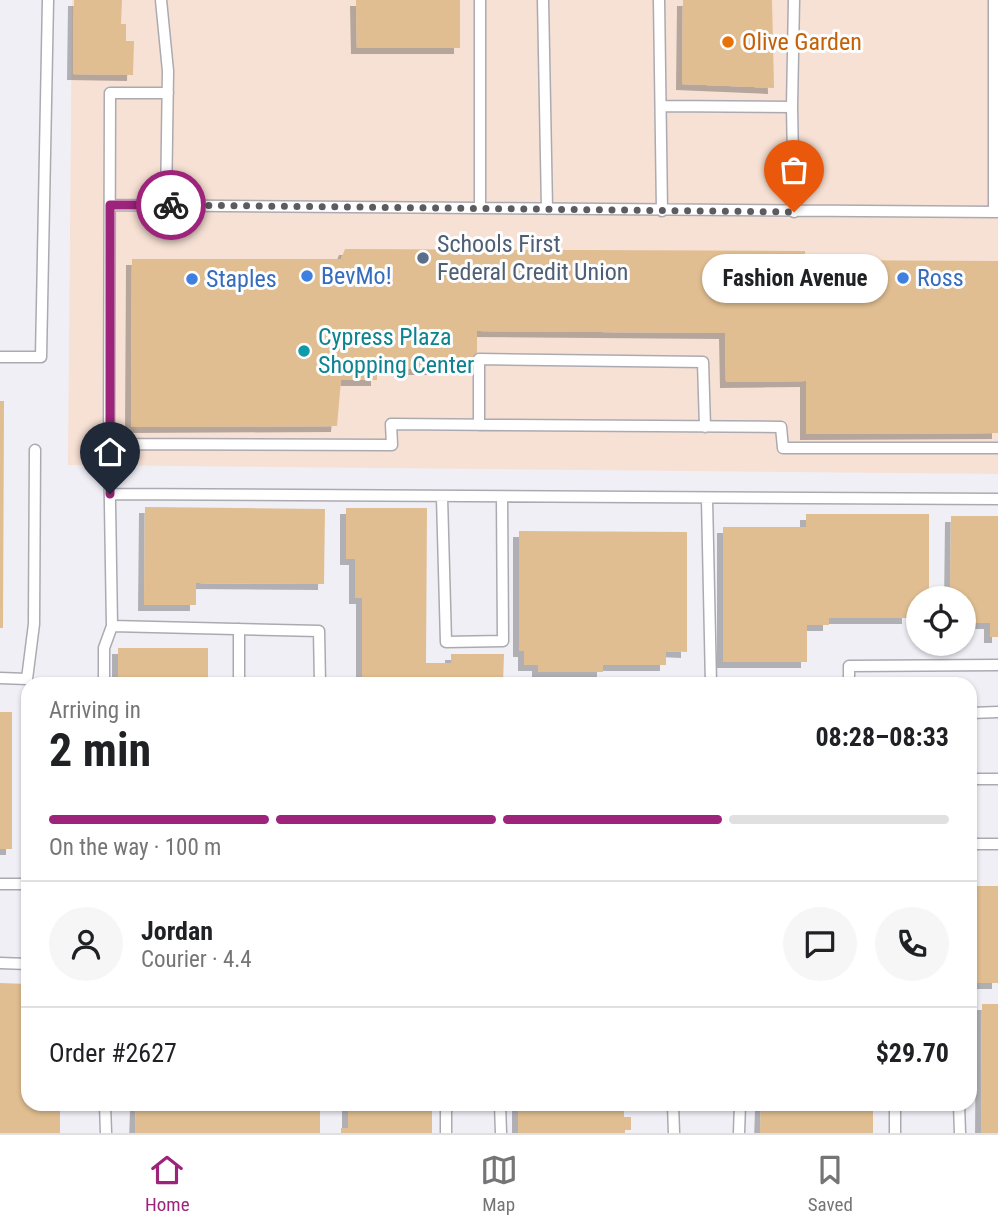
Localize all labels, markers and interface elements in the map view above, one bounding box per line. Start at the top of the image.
place label: Olive Garden [742,28,862,56]
marker: Olive Garden [720,34,736,50]
pin [764,140,824,212]
icon: bag [775,151,813,189]
courier [136,170,206,240]
icon: bike [152,186,190,224]
place label: Schools First Federal Credit Union [437,230,628,286]
marker: Schools First Federal Credit Union [415,250,431,266]
callout: Fashion Avenue [701,254,887,303]
place label: BevMo! [321,262,392,290]
place label: Ross [917,264,964,292]
place label: Staples [206,265,277,293]
text: Fashion Avenue [722,265,868,292]
marker: BevMo! [299,268,315,284]
marker: Ross [895,270,911,286]
marker: Staples [184,271,200,287]
place label: Cypress Plaza Shopping Center [318,323,474,379]
marker: Cypress Plaza Shopping Center [296,343,312,359]
pin [80,422,140,494]
icon: home [91,433,129,471]
map controls [906,586,976,656]
button: locate [906,586,976,656]
text: Arriving in [49,697,141,724]
text: 08:28–08:33 [815,722,949,752]
text: 2 min [49,723,151,777]
text: On the way · 100 m [49,834,221,861]
button: person [49,907,123,981]
button: chat [783,907,857,981]
button: phone [875,907,949,981]
text: Jordan [141,916,213,946]
text: Courier · 4.4 [141,946,252,973]
text: Order #2627 [49,1038,177,1068]
text: $29.70 [876,1038,949,1068]
tab: Home [145,1151,190,1216]
tab: Map [480,1151,518,1216]
tab: Saved [808,1151,853,1216]

